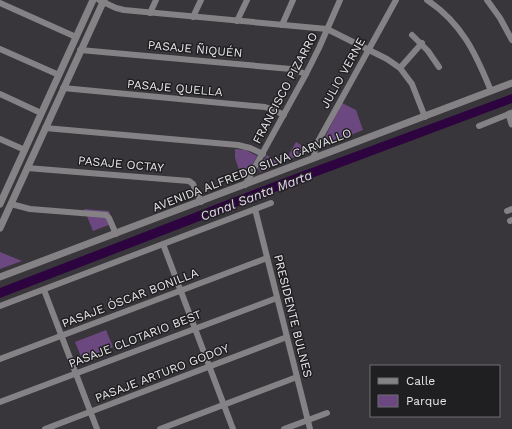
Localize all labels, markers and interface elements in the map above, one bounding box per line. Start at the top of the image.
street label: FRANCISCO PIZARRO [250,30,320,146]
street label: JULIO VERNE [318,35,368,111]
street label: PASAJE ÑIQUÉN [147,38,243,60]
street label: PASAJE QUELLA [127,77,224,99]
street label: AVENIDA ALFREDO SILVA CARVALLO [151,125,353,215]
street label: PASAJE OCTAY [78,153,165,175]
water label: Canal Santa Marta [198,167,314,224]
street label: PRESIDENTE BULNES [271,253,315,379]
street label: PASAJE ÓSCAR BONILLA [60,265,200,331]
street label: PASAJE CLOTARIO BEST [67,307,203,371]
street label: PASAJE ARTURO GODOY [93,341,231,405]
legend [370,365,500,417]
text: Calle [406,374,435,388]
text: Parque [406,394,447,408]

